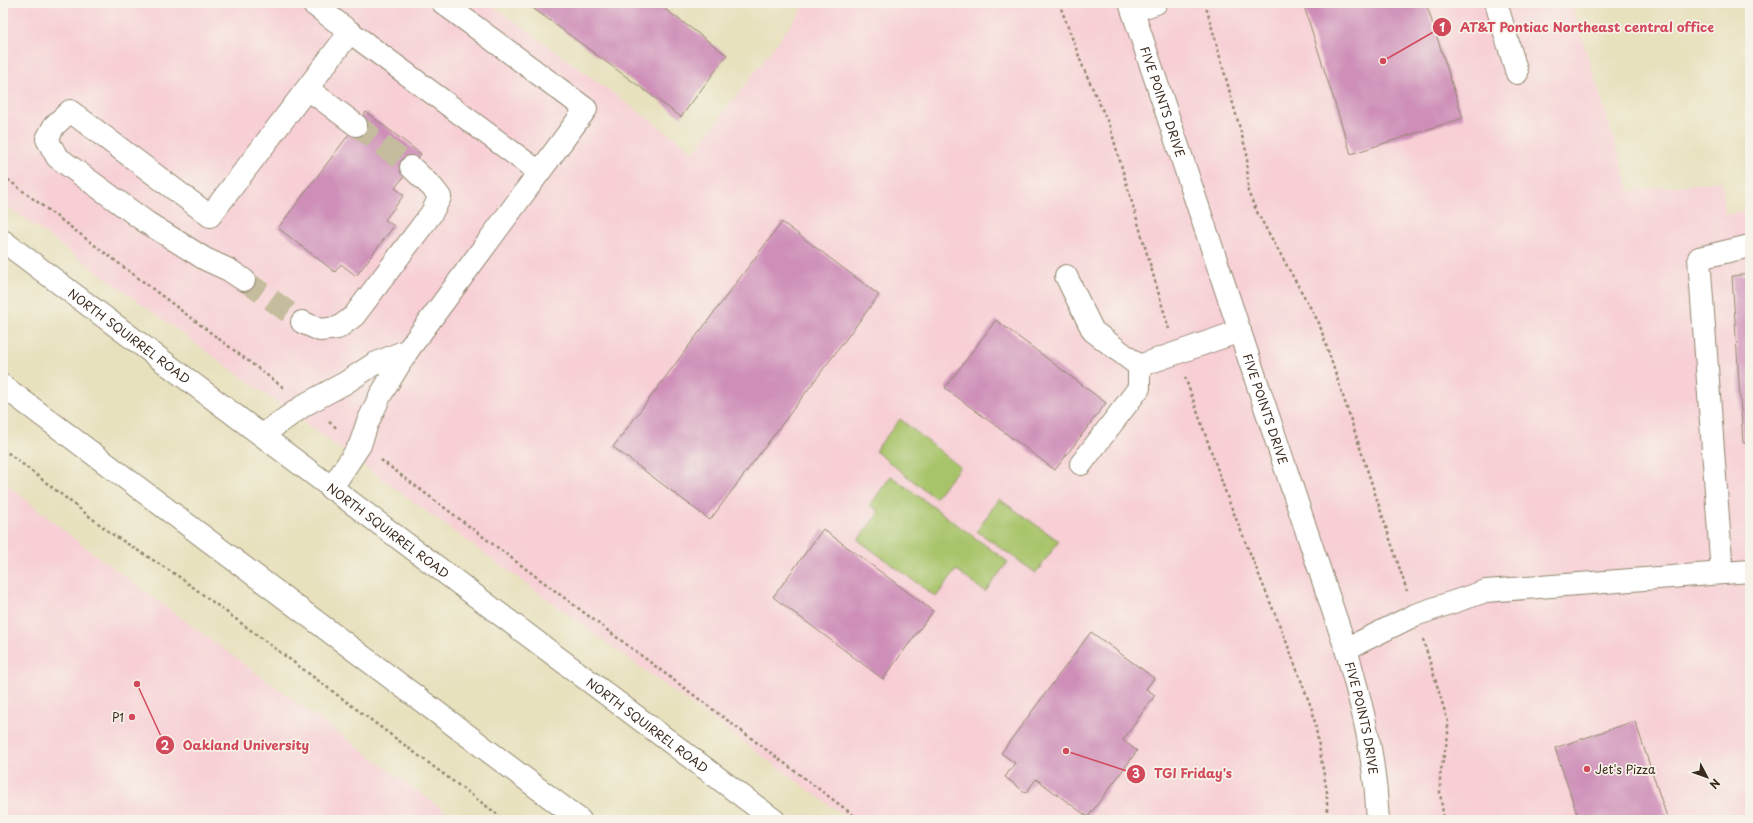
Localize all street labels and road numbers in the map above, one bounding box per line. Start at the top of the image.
street label: FIVE POINTS DRIVE [1136,44,1190,159]
street label: NORTH SQUIRREL ROAD [65,284,194,388]
street label: FIVE POINTS DRIVE [1239,351,1293,467]
street label: NORTH SQUIRREL ROAD [324,479,453,582]
street label: FIVE POINTS DRIVE [1341,659,1383,776]
street label: NORTH SQUIRREL ROAD [583,673,712,777]

